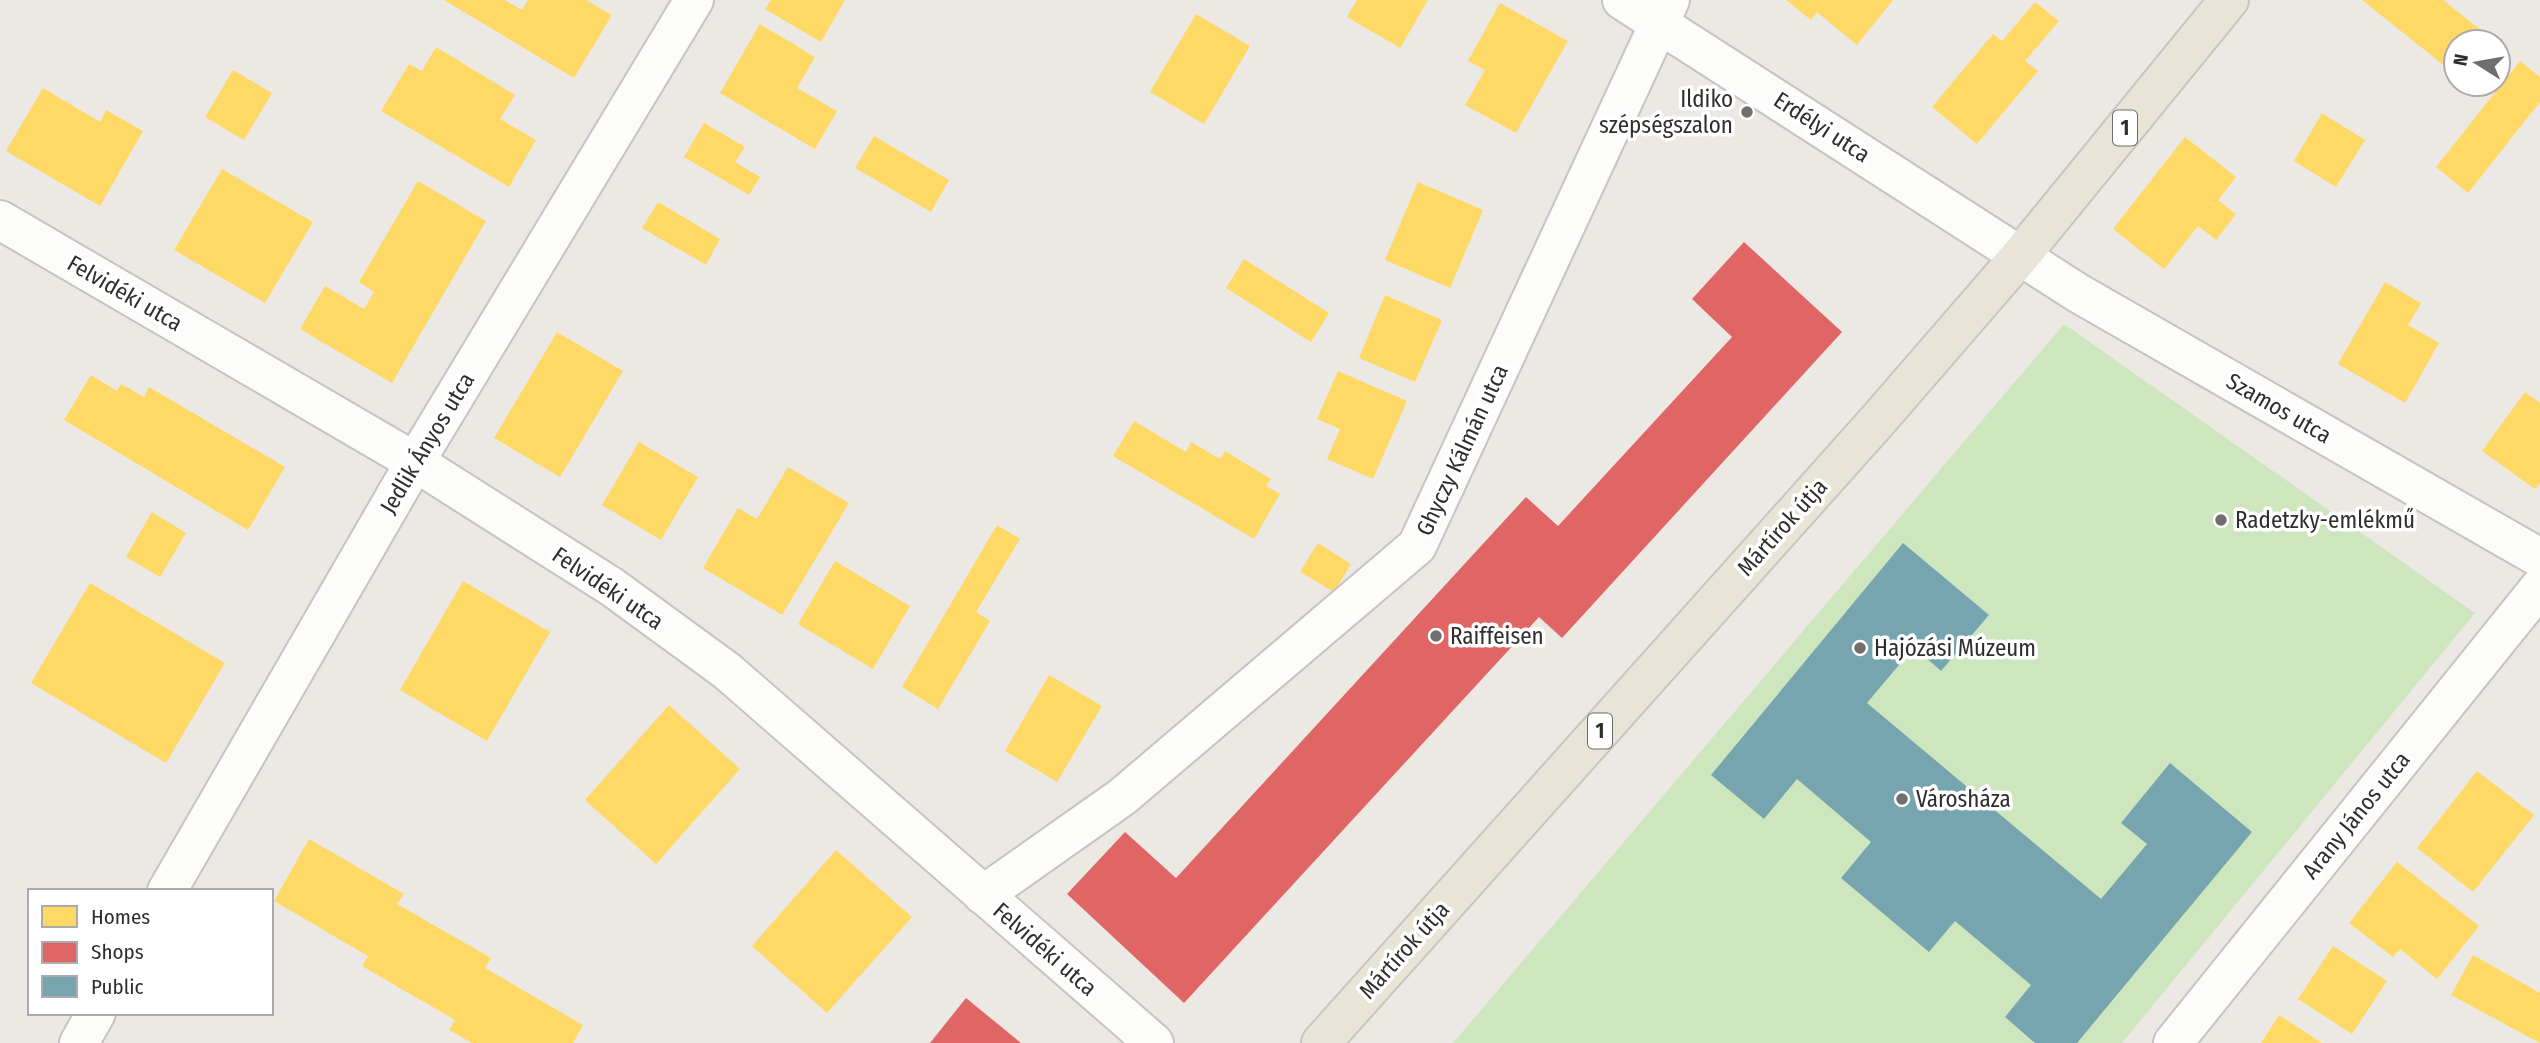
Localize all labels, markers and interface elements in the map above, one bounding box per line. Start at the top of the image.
north arrow [2442,28,2512,98]
text: N [2448,52,2473,68]
place label: Ildiko szépségszalon [1599,85,1733,139]
street label: Erdélyi utca [1769,86,1875,168]
marker: Ildiko szépségszalon [1739,104,1755,120]
road number: 1 [2113,110,2137,146]
street label: Felvidéki utca [62,249,188,337]
street label: Ghyczy Kálmán utca [1410,360,1514,540]
street label: Jedlik Ányos utca [373,367,480,519]
street label: Szamos utca [2222,367,2336,449]
street label: Mártírok útja [1731,473,1833,581]
place label: Radetzky-emlékmű [2235,506,2415,534]
marker: Radetzky-emlékmű [2213,512,2229,528]
street label: Felvidéki utca [547,541,669,635]
place label: Raiffeisen [1450,622,1544,650]
marker: Raiffeisen [1428,628,1444,644]
place label: Hajózási Múzeum [1874,634,2036,662]
marker: Hajózási Múzeum [1852,640,1868,656]
road number: 1 [1588,714,1612,748]
street label: Arany János utca [2296,746,2416,884]
place label: Városháza [1916,785,2011,813]
marker: Városháza [1894,791,1910,807]
legend [28,889,273,1015]
street label: Felvidéki utca [987,896,1103,1002]
street label: Mártírok útja [1353,896,1455,1004]
text: Homes [91,904,150,930]
text: Shops [91,939,144,965]
text: Public [91,974,143,1000]

